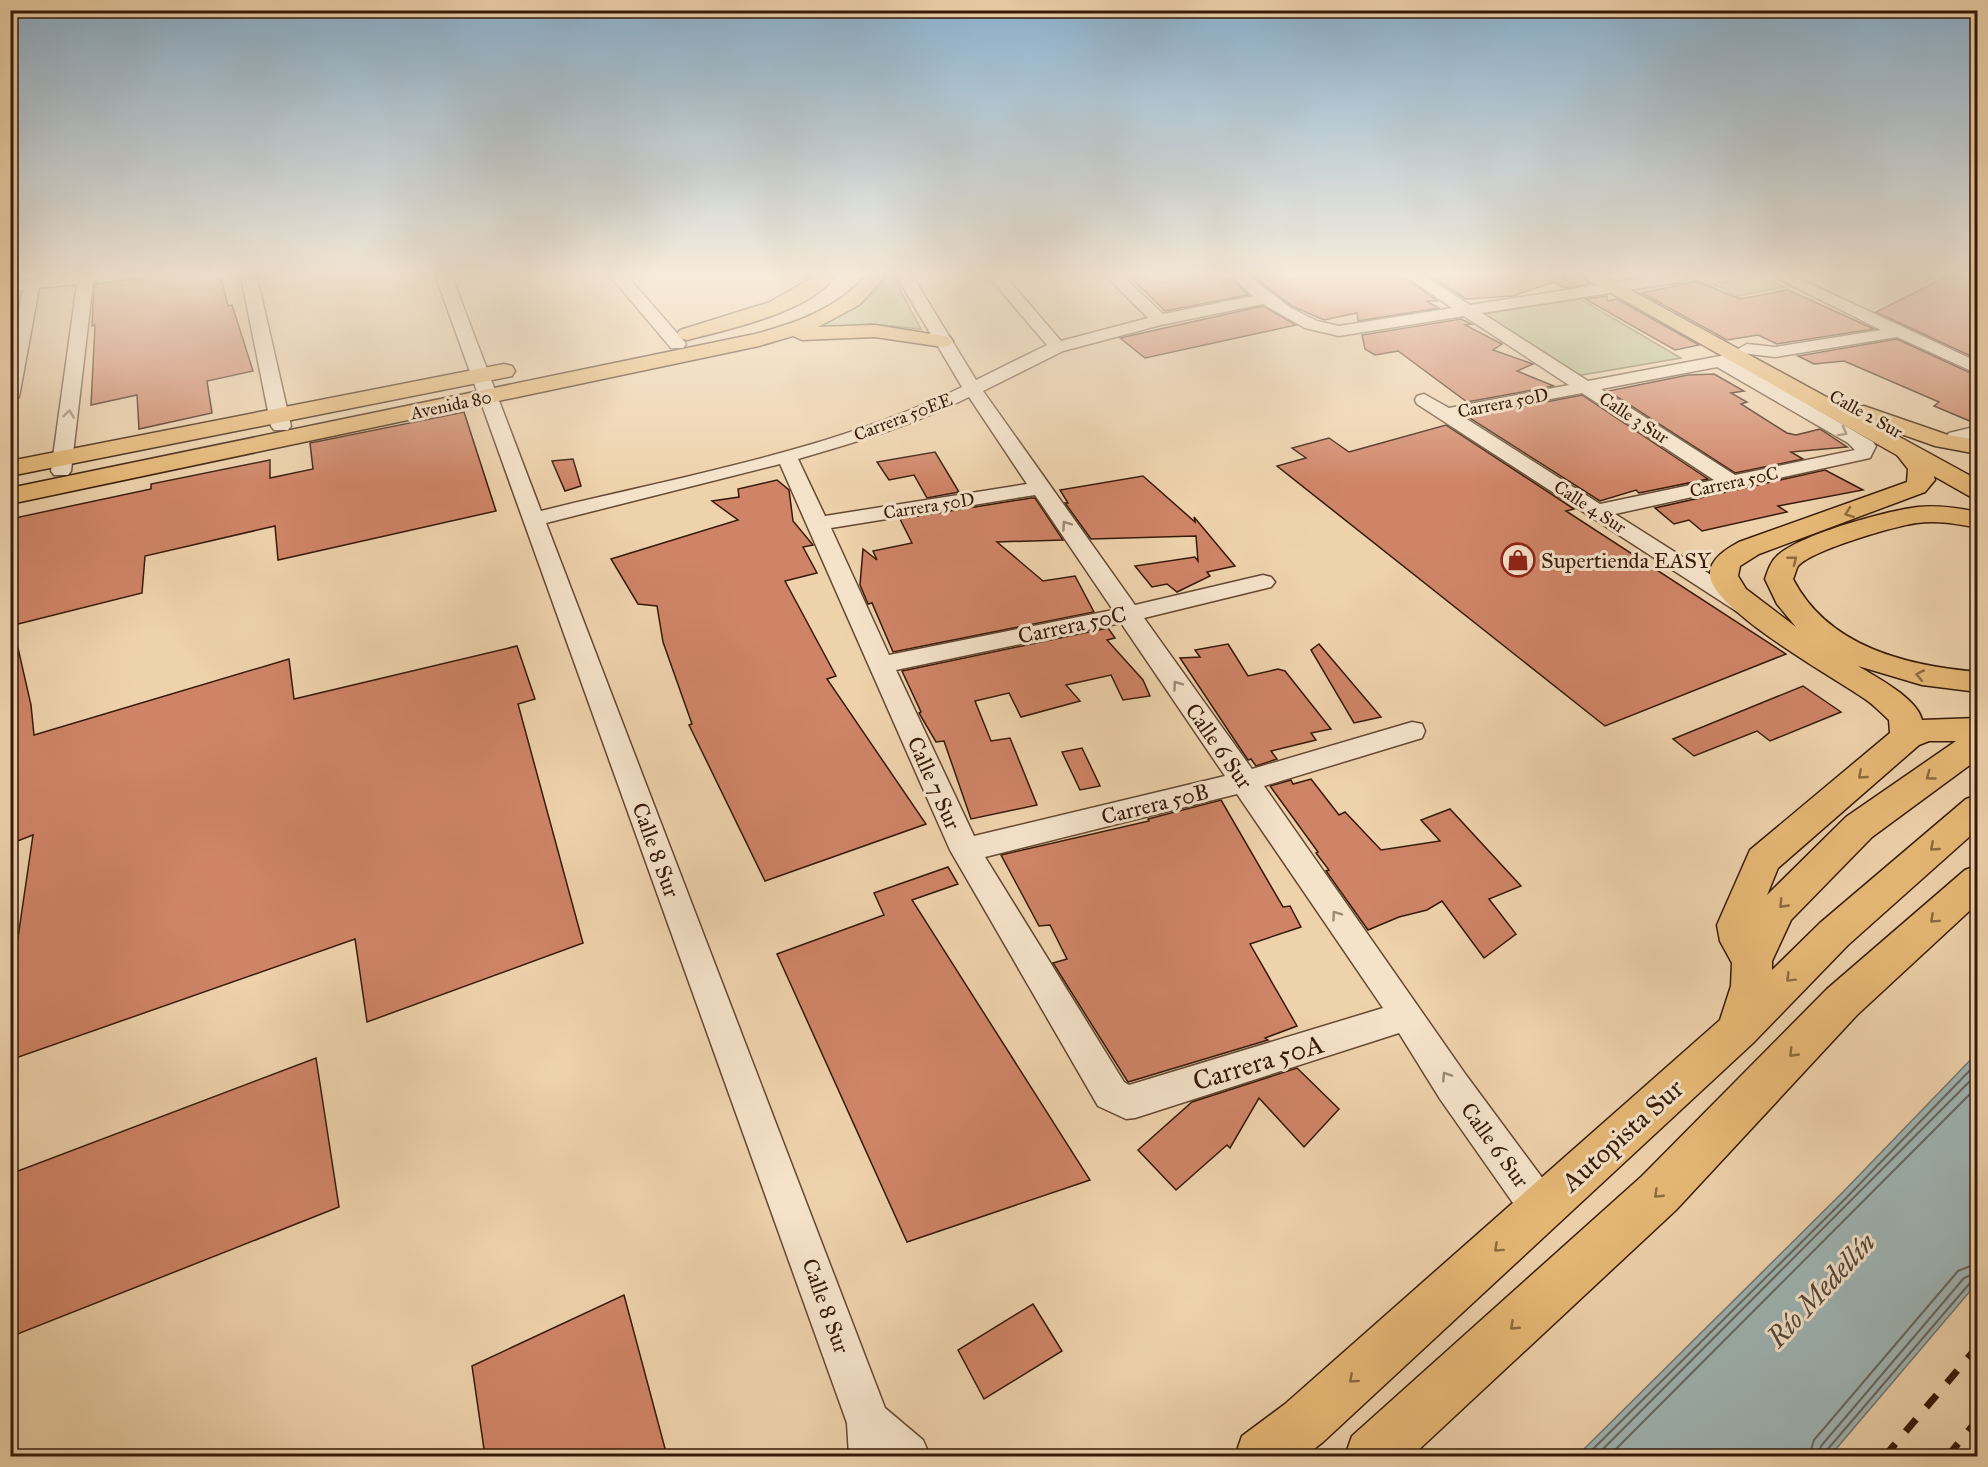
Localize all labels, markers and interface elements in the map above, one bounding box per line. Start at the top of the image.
street label: Carrera 50D [1456,383,1550,423]
street label: Calle 2 Sur [1826,385,1907,443]
street label: Avenida 80 [407,386,494,425]
street label: Calle 3 Sur [1595,387,1673,449]
street label: Carrera 50EE [851,388,955,446]
one-way arrow [62,409,74,418]
one-way arrow [1837,425,1847,436]
street label: Carrera 50C [1688,462,1780,502]
street label: Calle 4 Sur [1550,476,1630,539]
street label: Carrera 50D [882,488,976,524]
one-way arrow [1844,506,1855,519]
one-way arrow [1062,521,1073,532]
shop icon: Supertienda EASY [1500,542,1536,578]
place label: Supertienda EASY [1541,547,1712,574]
one-way arrow [1786,556,1797,567]
street label: Carrera 50C [1015,600,1129,650]
one-way arrow [1915,669,1925,682]
one-way arrow [1173,681,1184,692]
street label: Calle 6 Sur [1180,698,1259,795]
street label: Calle 7 Sur [902,732,967,834]
one-way arrow [1858,768,1869,779]
one-way arrow [1925,769,1936,780]
street label: Carrera 50B [1099,778,1211,830]
street label: Calle 8 Sur [626,799,686,902]
one-way arrow [1930,840,1940,851]
one-way arrow [1780,896,1791,907]
one-way arrow [1332,910,1343,921]
one-way arrow [1930,912,1941,923]
one-way arrow [1786,971,1797,982]
street label: Carrera 50A [1189,1026,1327,1098]
one-way arrow [1789,1047,1800,1057]
street label: Autopista Sur [1553,1071,1691,1199]
one-way arrow [1442,1072,1453,1083]
street label: Calle 6 Sur [1455,1097,1535,1193]
one-way arrow [1654,1187,1664,1198]
water label: Río Medellín [1758,1225,1883,1355]
one-way arrow [1494,1241,1504,1252]
street label: Calle 8 Sur [796,1255,856,1358]
one-way arrow [1510,1319,1521,1330]
one-way arrow [1349,1372,1359,1383]

